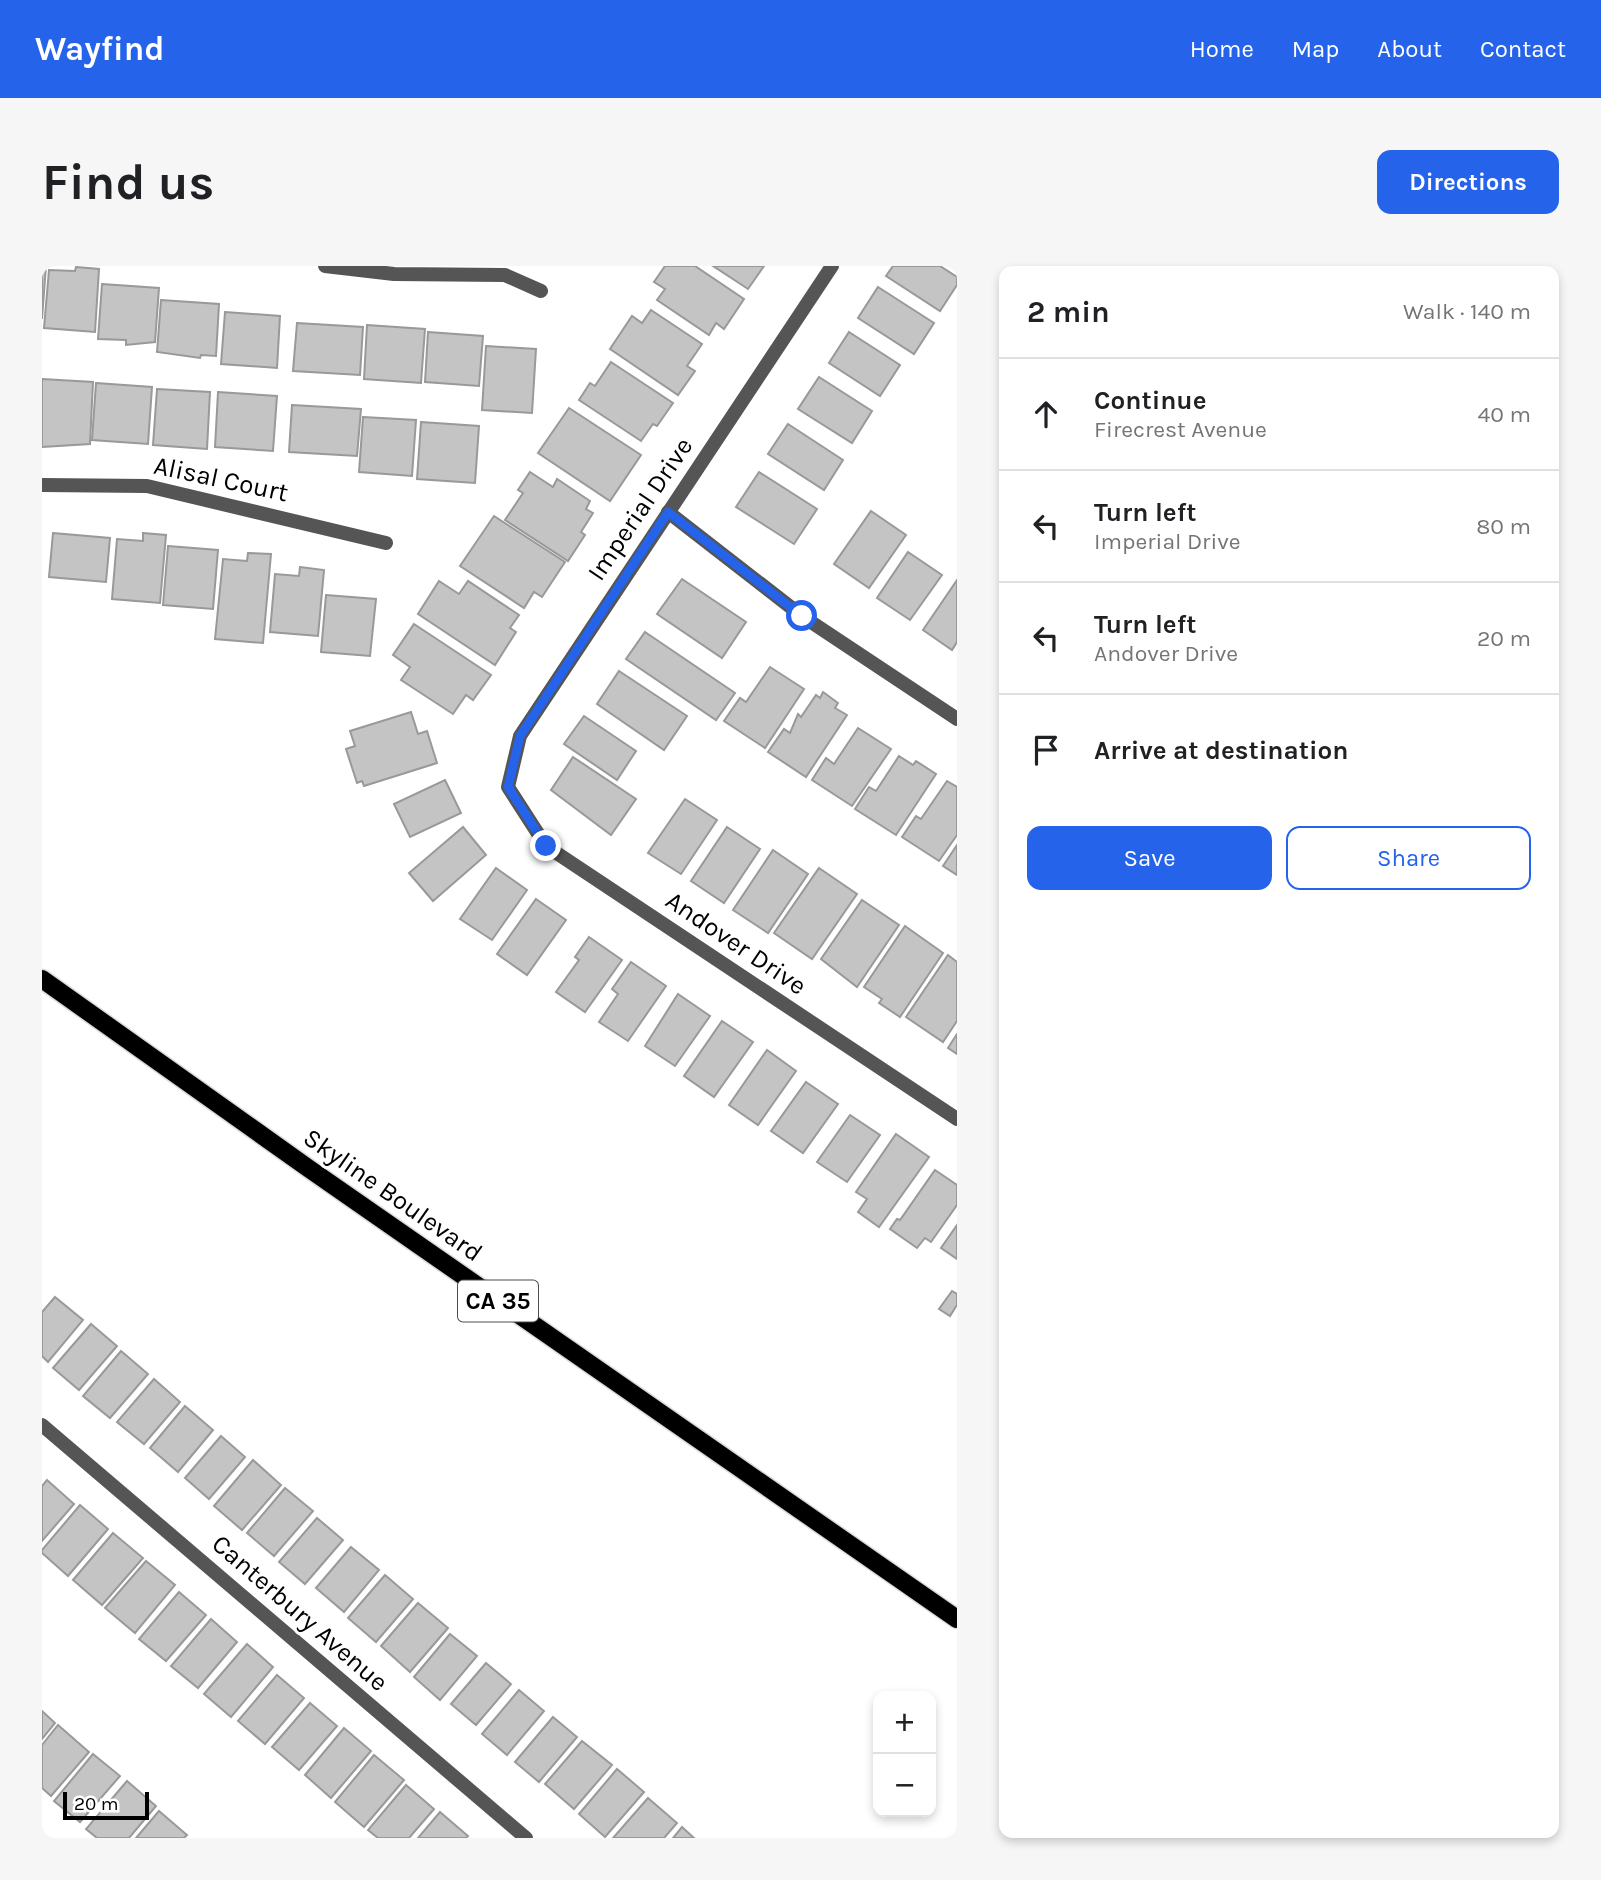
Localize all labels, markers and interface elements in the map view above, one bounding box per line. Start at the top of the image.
text: Wayfind [35,30,165,68]
text: Home [1190,35,1254,63]
text: Map [1292,35,1339,63]
text: About [1377,35,1442,63]
text: Contact [1480,35,1566,63]
button: Directions [1377,150,1559,214]
text: Find us [42,154,214,211]
text: 2 min [1027,294,1110,330]
text: Walk · 140 m [1403,298,1531,325]
text: Continue [1094,385,1206,416]
icon: ahead [1027,395,1065,433]
text: 40 m [1478,401,1531,428]
text: Firecrest Avenue [1094,416,1267,443]
street label: Imperial Drive [581,432,699,586]
street label: Alisal Court [151,450,291,508]
text: Turn left [1094,497,1196,528]
icon: left [1027,507,1065,545]
text: 80 m [1476,513,1531,540]
text: Imperial Drive [1094,528,1241,555]
route start [786,600,817,631]
text: Turn left [1094,609,1196,640]
icon: left [1027,619,1065,657]
text: 20 m [1477,625,1531,652]
text: Andover Drive [1094,640,1238,667]
icon: arrive [1027,731,1065,769]
text: Arrive at destination [1094,735,1348,766]
button: Save [1027,826,1272,890]
button: Share [1286,826,1531,890]
route end [530,830,561,861]
street label: Andover Drive [660,885,812,1001]
street label: Skyline Boulevard [298,1122,488,1268]
road number: CA 35 [458,1281,538,1322]
street label: Canterbury Avenue [206,1528,394,1698]
map controls [873,1691,936,1817]
button: + [873,1691,936,1754]
button: − [873,1754,936,1817]
scale bar [63,1789,149,1821]
text: 20 m [74,1793,119,1815]

